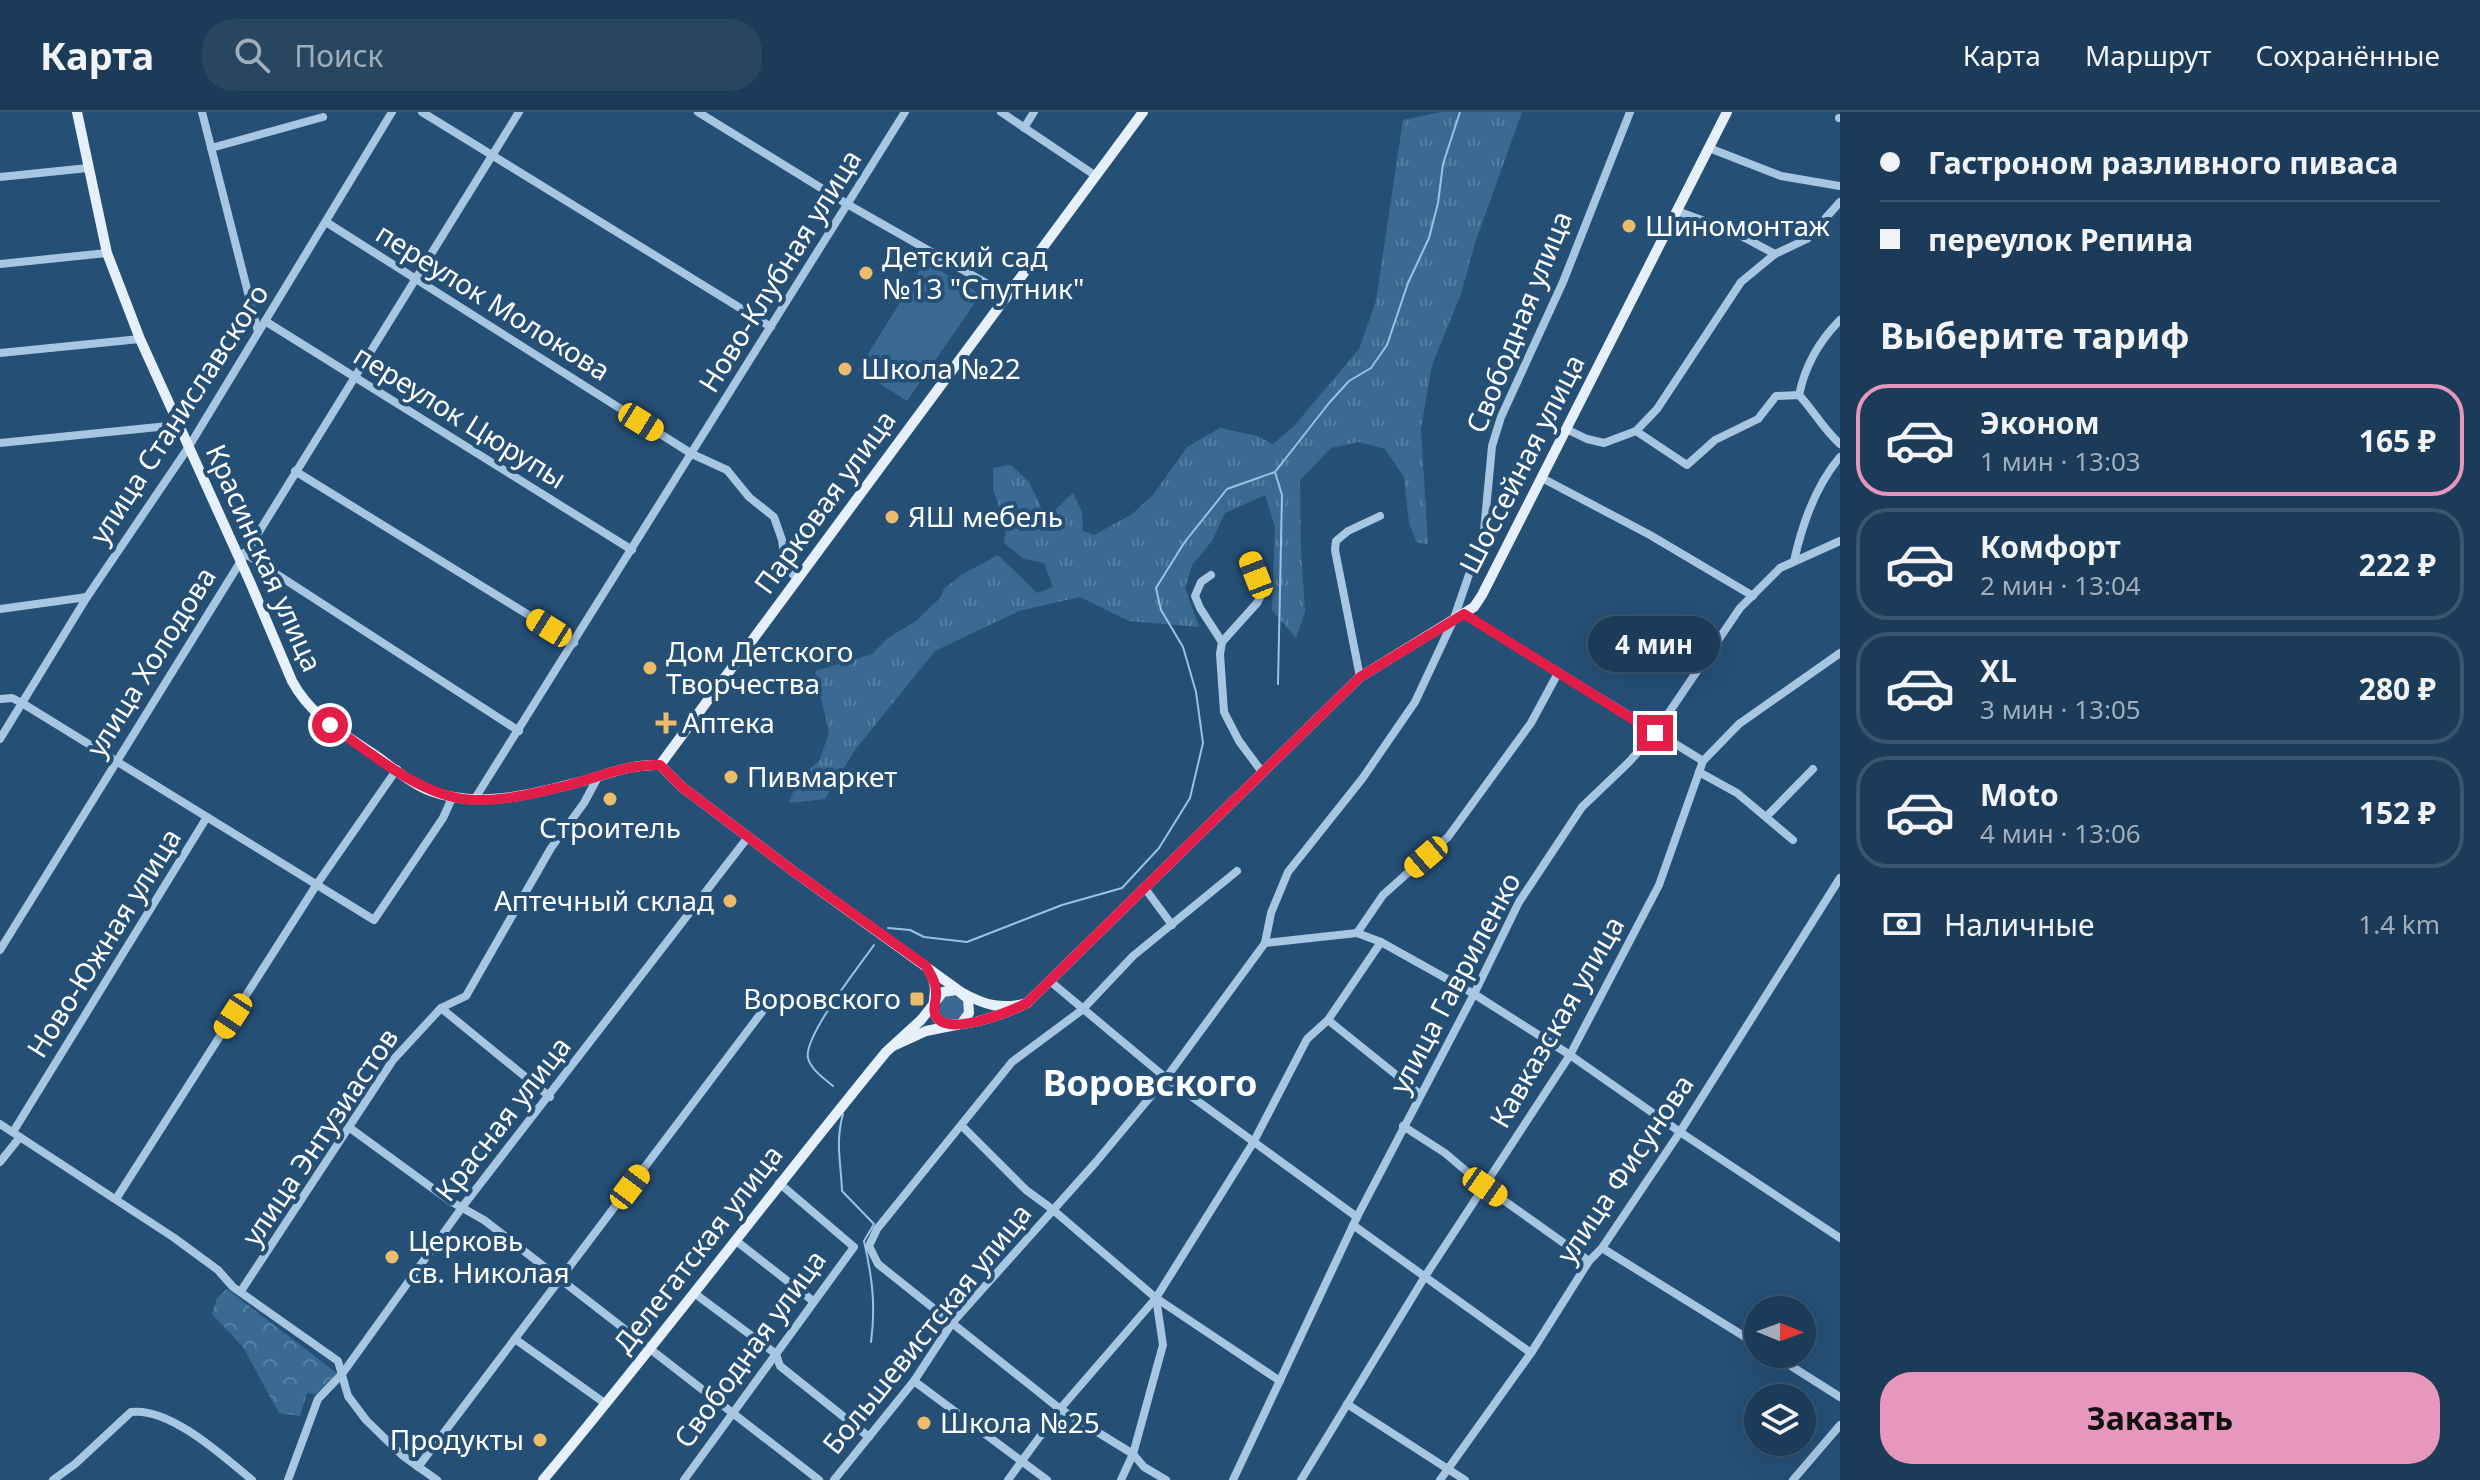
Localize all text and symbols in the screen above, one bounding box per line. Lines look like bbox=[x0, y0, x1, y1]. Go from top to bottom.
search box bbox=[202, 19, 762, 91]
text: Карта bbox=[40, 29, 154, 81]
icon: search bbox=[230, 33, 274, 77]
text: Поиск bbox=[294, 35, 383, 76]
text: Карта bbox=[1963, 36, 2041, 74]
text: Маршрут bbox=[2085, 36, 2211, 74]
text: Сохранённые bbox=[2255, 36, 2440, 74]
street label: Ново-Клубная улица bbox=[689, 142, 869, 399]
text: Гастроном разливного пиваса bbox=[1928, 142, 2398, 183]
street label: Свободная улица bbox=[1456, 205, 1580, 438]
place label: Шиномонтаж bbox=[1645, 206, 1831, 244]
street label: переулок Молокова bbox=[369, 214, 618, 389]
marker: Шиномонтаж bbox=[1620, 217, 1638, 235]
text: переулок Репина bbox=[1928, 219, 2193, 260]
place label: Детский сад №13 "Спутник" bbox=[882, 237, 1084, 307]
marker: Детский сад №13 "Спутник" bbox=[857, 264, 875, 282]
street label: улица Станиславского bbox=[80, 276, 277, 551]
text: Выберите тариф bbox=[1880, 311, 2189, 360]
street label: переулок Цюрупы bbox=[347, 335, 574, 497]
street label: Шоссейная улица bbox=[1449, 348, 1593, 580]
place label: Школа №22 bbox=[861, 349, 1021, 387]
marker: Школа №22 bbox=[836, 360, 854, 378]
car bbox=[614, 399, 668, 445]
street label: Парковая улица bbox=[745, 402, 904, 601]
text: Эконом bbox=[1980, 402, 2100, 443]
icon: car bbox=[1884, 404, 1956, 476]
text: 165 ₽ bbox=[2359, 420, 2436, 461]
street label: Красинская улица bbox=[198, 438, 332, 677]
text: 1 мин · 13:03 bbox=[1980, 443, 2141, 479]
place label: ЯШ мебель bbox=[908, 497, 1063, 535]
marker: ЯШ мебель bbox=[883, 508, 901, 526]
text: Комфорт bbox=[1980, 526, 2121, 567]
icon: car bbox=[1884, 528, 1956, 600]
text: 222 ₽ bbox=[2359, 544, 2436, 585]
car bbox=[1236, 548, 1276, 602]
street label: улица Холодова bbox=[77, 559, 224, 764]
text: 2 мин · 13:04 bbox=[1980, 567, 2141, 603]
car bbox=[522, 605, 576, 651]
callout: 4 мин bbox=[1589, 617, 1721, 673]
text: 4 мин bbox=[1615, 626, 1693, 662]
place label: Дом Детского Творчества bbox=[666, 632, 854, 702]
text: XL bbox=[1980, 650, 2017, 691]
icon: car bbox=[1884, 652, 1956, 724]
marker: Дом Детского Творчества bbox=[641, 659, 659, 677]
text: 280 ₽ bbox=[2359, 668, 2436, 709]
text: 3 мин · 13:05 bbox=[1980, 691, 2141, 727]
place label: Аптека bbox=[682, 703, 775, 741]
route start bbox=[312, 707, 348, 743]
marker: Аптека bbox=[657, 714, 675, 732]
route end bbox=[1637, 715, 1673, 751]
place label: Пивмаркет bbox=[747, 757, 897, 795]
marker: Пивмаркет bbox=[722, 768, 740, 786]
text: Moto bbox=[1980, 774, 2059, 815]
icon: car bbox=[1884, 776, 1956, 848]
marker: Строитель bbox=[601, 790, 619, 808]
text: 152 ₽ bbox=[2359, 792, 2436, 833]
place label: Строитель bbox=[539, 808, 681, 846]
text: 4 мин · 13:06 bbox=[1980, 815, 2141, 851]
street label: Ново-Южная улица bbox=[17, 821, 189, 1064]
car bbox=[1400, 832, 1452, 882]
street label: улица Гавриленко bbox=[1380, 865, 1529, 1100]
place label: Аптечный склад bbox=[494, 881, 714, 919]
marker: Аптечный склад bbox=[721, 892, 739, 910]
icon: cash bbox=[1880, 902, 1924, 946]
text: Наличные bbox=[1944, 904, 2095, 945]
text: 1.4 km bbox=[2358, 906, 2440, 942]
street label: Кавказская улица bbox=[1480, 909, 1632, 1134]
place label: Воровского bbox=[743, 979, 901, 1017]
car bbox=[210, 989, 256, 1043]
marker: Воровского bbox=[908, 990, 926, 1008]
street label: улица Энтузиастов bbox=[232, 1020, 406, 1253]
street label: Красная улица bbox=[426, 1028, 579, 1209]
district label: Воровского bbox=[1043, 1058, 1257, 1107]
street label: улица Фисунова bbox=[1547, 1067, 1701, 1270]
street label: Делегатская улица bbox=[604, 1136, 791, 1360]
car bbox=[606, 1161, 654, 1213]
car bbox=[1458, 1163, 1512, 1211]
street label: Большевистская улица bbox=[813, 1195, 1039, 1462]
place label: Церковь св. Николая bbox=[408, 1221, 570, 1291]
street label: Свободная улица bbox=[664, 1242, 834, 1455]
marker: Церковь св. Николая bbox=[383, 1248, 401, 1266]
north arrow bbox=[1744, 1296, 1816, 1368]
map controls bbox=[1744, 1296, 1816, 1456]
button: Заказать bbox=[1880, 1372, 2440, 1464]
button: layers bbox=[1744, 1384, 1816, 1456]
place label: Школа №25 bbox=[940, 1403, 1100, 1441]
marker: Школа №25 bbox=[915, 1414, 933, 1432]
place label: Продукты bbox=[390, 1420, 524, 1458]
marker: Продукты bbox=[531, 1431, 549, 1449]

